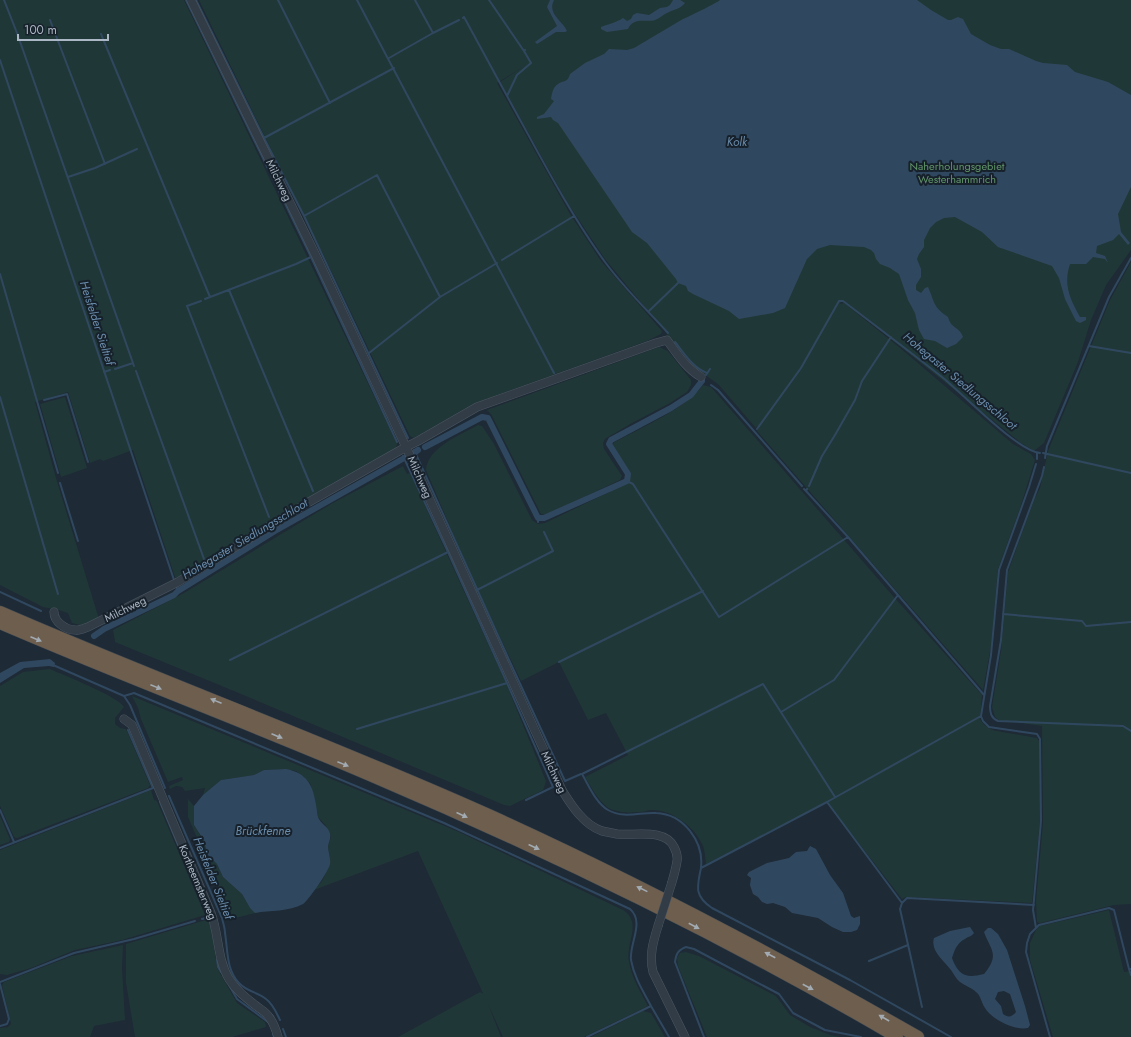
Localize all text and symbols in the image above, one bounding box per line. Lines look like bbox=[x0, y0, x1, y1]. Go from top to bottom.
scale bar bbox=[18, 16, 108, 42]
text: 100 m bbox=[24, 21, 57, 39]
water label: Kolk bbox=[727, 133, 748, 151]
street label: Milchweg bbox=[262, 156, 296, 204]
park label: Naherholungsgebiet Westerhammrich bbox=[910, 158, 1005, 187]
water label: Heisfelder Sieltief bbox=[75, 279, 120, 369]
water label: Hohegaster Siedlungsschloot bbox=[899, 328, 1022, 435]
street label: Milchweg bbox=[404, 453, 436, 501]
water label: Hohegaster Siedlungsschloot bbox=[179, 494, 312, 584]
street label: Milchweg bbox=[101, 592, 149, 626]
one-way arrow bbox=[30, 636, 42, 642]
one-way arrow bbox=[151, 685, 163, 691]
one-way arrow bbox=[210, 698, 221, 704]
one-way arrow bbox=[271, 734, 283, 740]
street label: Milchweg bbox=[537, 748, 571, 796]
one-way arrow bbox=[337, 761, 349, 767]
one-way arrow bbox=[457, 812, 468, 818]
water label: Brückfenne bbox=[236, 822, 290, 840]
water label: Heisfelder Sieltief bbox=[188, 834, 238, 923]
street label: Kortheemsterweg bbox=[175, 842, 221, 922]
one-way arrow bbox=[528, 844, 540, 850]
one-way arrow bbox=[637, 886, 648, 892]
one-way arrow bbox=[688, 923, 699, 929]
one-way arrow bbox=[764, 951, 776, 958]
one-way arrow bbox=[803, 984, 814, 990]
one-way arrow bbox=[878, 1014, 890, 1021]

